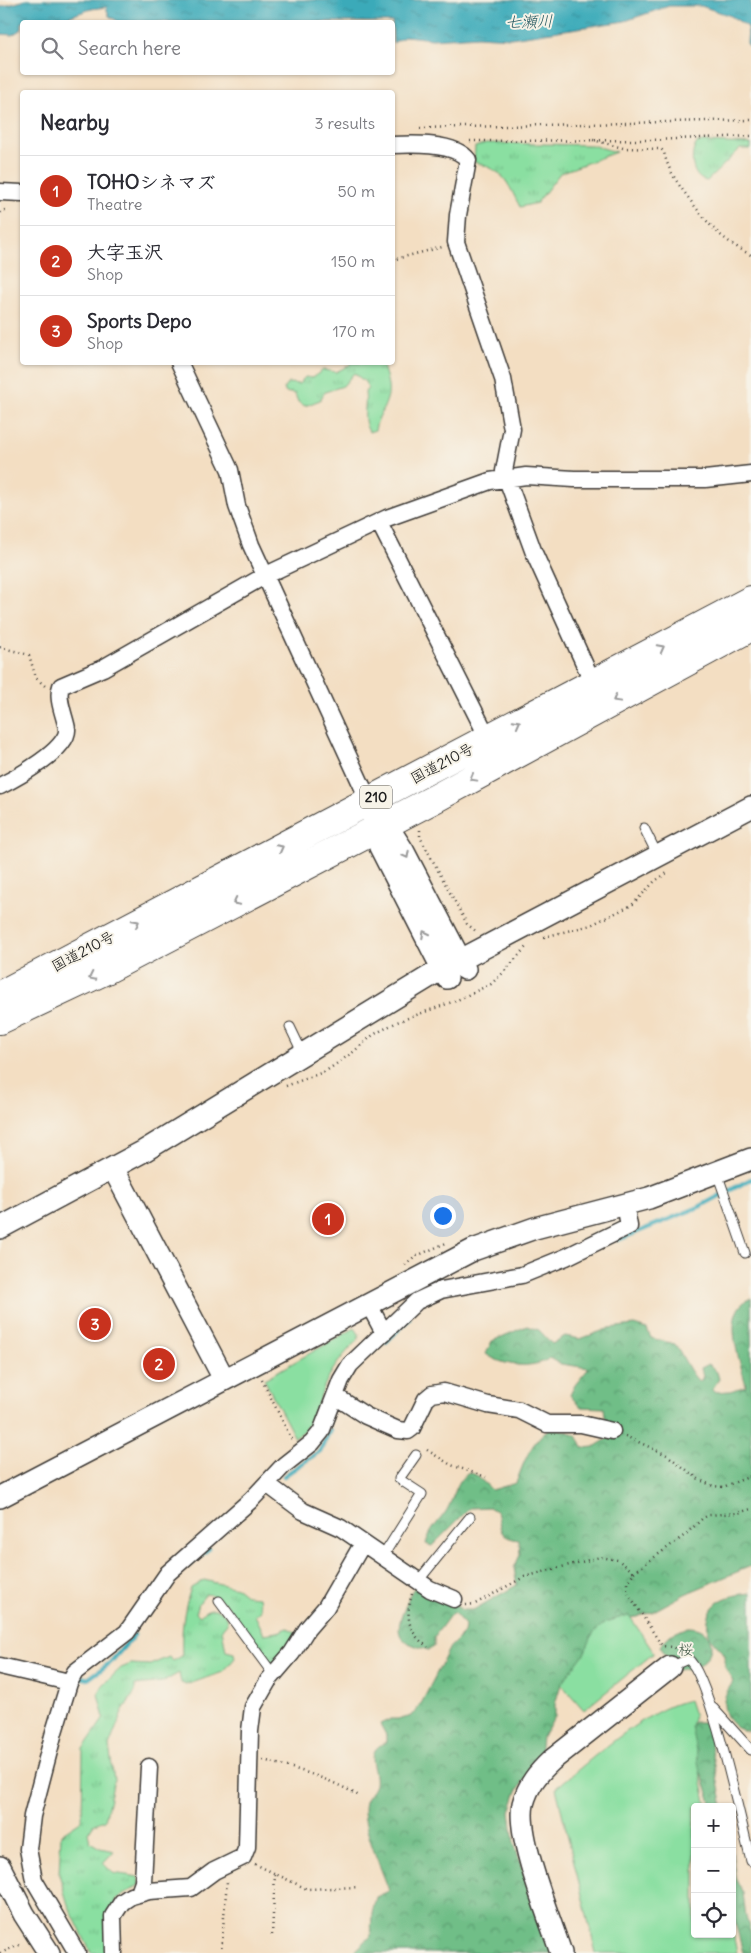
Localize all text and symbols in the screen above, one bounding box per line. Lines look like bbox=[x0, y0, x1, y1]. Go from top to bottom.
water label: 七瀬川 bbox=[505, 11, 553, 31]
search box bbox=[20, 20, 395, 75]
icon: search bbox=[38, 34, 66, 62]
text: Search here bbox=[78, 36, 181, 60]
text: Nearby bbox=[40, 109, 110, 136]
text: 3 results bbox=[315, 113, 375, 133]
text: TOHOシネマズ bbox=[87, 170, 215, 194]
text: 1 bbox=[53, 181, 59, 201]
text: 50 m bbox=[337, 181, 375, 201]
text: Theatre bbox=[87, 194, 142, 214]
text: 大字玉沢 bbox=[87, 240, 163, 264]
text: 2 bbox=[52, 251, 60, 271]
text: 150 m bbox=[331, 251, 375, 271]
text: Shop bbox=[87, 264, 123, 284]
text: Sports Depo bbox=[87, 309, 192, 333]
text: 3 bbox=[51, 321, 61, 341]
text: 170 m bbox=[332, 321, 375, 341]
text: Shop bbox=[87, 333, 123, 353]
one-way arrow bbox=[655, 644, 664, 654]
one-way arrow bbox=[612, 693, 621, 703]
one-way arrow bbox=[512, 719, 521, 729]
street label: 国道210号 bbox=[407, 738, 477, 788]
one-way arrow bbox=[470, 772, 479, 782]
road number: 210 bbox=[360, 786, 392, 809]
one-way arrow bbox=[275, 844, 284, 854]
one-way arrow bbox=[400, 850, 410, 859]
one-way arrow bbox=[232, 896, 241, 906]
one-way arrow bbox=[131, 919, 140, 929]
street label: 国道210号 bbox=[48, 926, 118, 976]
one-way arrow bbox=[421, 930, 431, 939]
one-way arrow bbox=[88, 971, 97, 981]
pin: 1 bbox=[312, 1200, 344, 1238]
your location bbox=[430, 1203, 456, 1229]
pin: 3 bbox=[79, 1305, 111, 1343]
pin: 2 bbox=[143, 1345, 175, 1383]
park label: 桜 bbox=[678, 1640, 694, 1659]
map controls bbox=[691, 1803, 736, 1938]
button: + bbox=[691, 1803, 736, 1848]
button: − bbox=[691, 1848, 736, 1893]
button: locate bbox=[691, 1893, 736, 1938]

